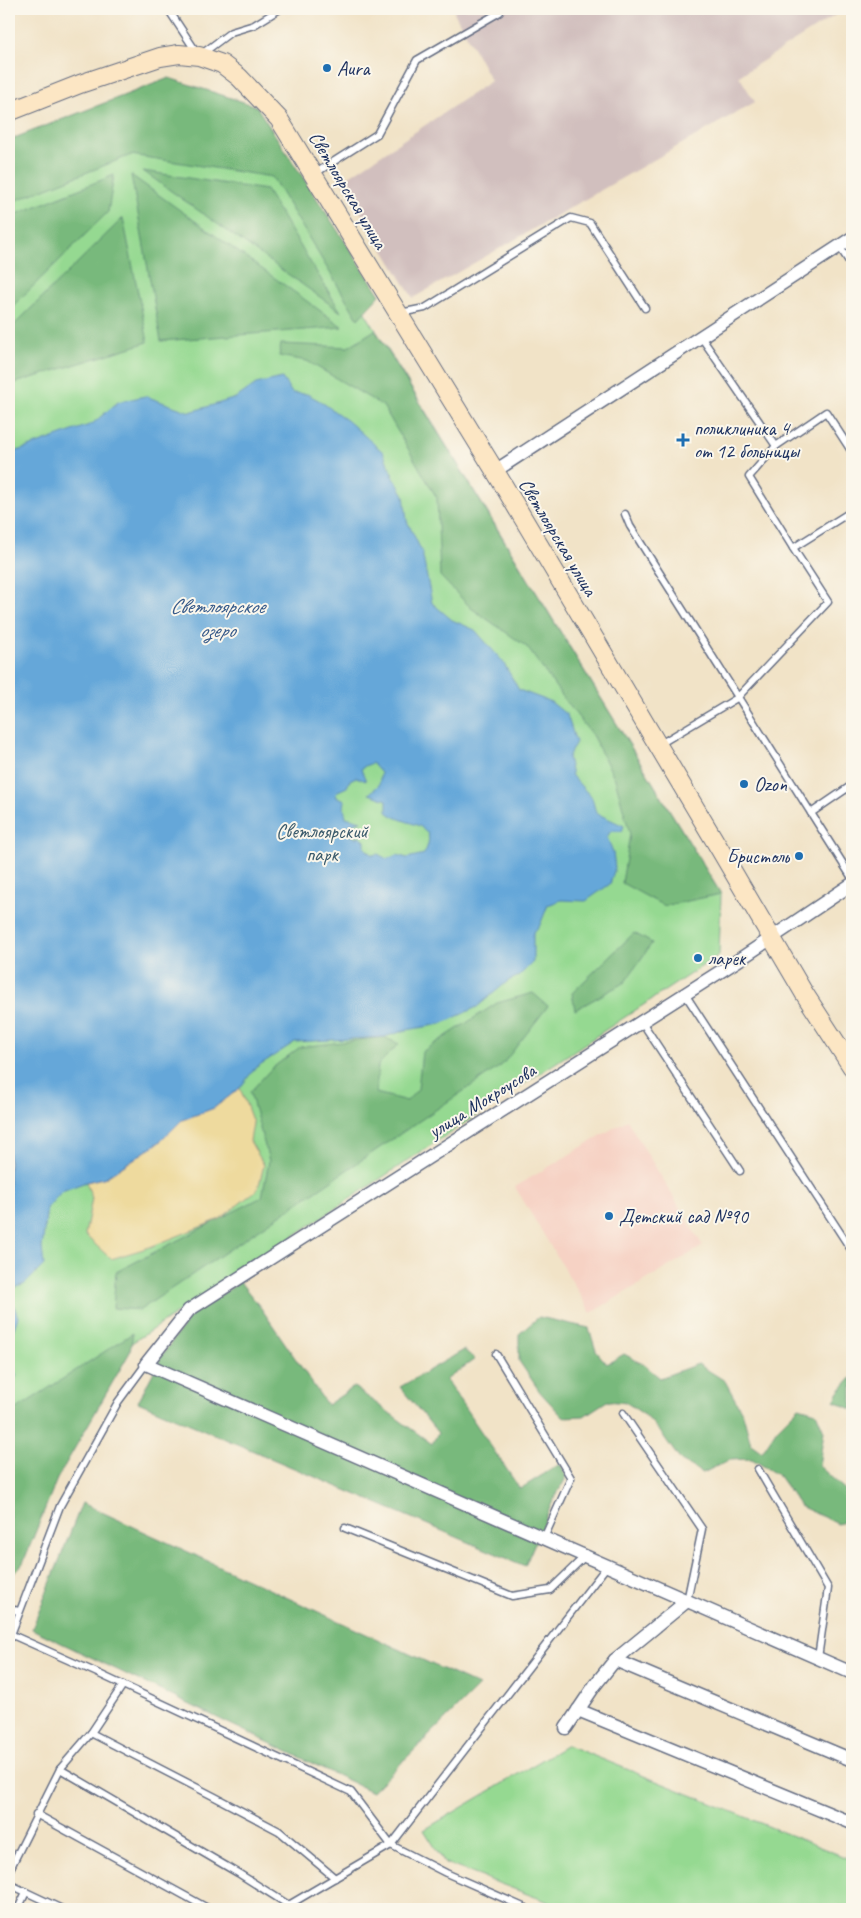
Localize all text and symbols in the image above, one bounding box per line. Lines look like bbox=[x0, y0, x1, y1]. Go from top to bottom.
place label: Aura bbox=[337, 56, 371, 81]
marker: Aura bbox=[321, 62, 333, 74]
street label: Светлоярская улица bbox=[303, 127, 394, 255]
place label: поликлиника 4 от 12 больницы bbox=[694, 416, 801, 464]
marker: поликлиника 4 от 12 больницы bbox=[676, 433, 690, 447]
street label: Светлоярская улица bbox=[513, 474, 604, 602]
water label: Светлоярское озеро bbox=[170, 593, 267, 644]
place label: Ozon bbox=[754, 772, 788, 797]
marker: Ozon bbox=[738, 778, 750, 790]
park label: Светлоярский парк bbox=[276, 819, 370, 867]
place label: Бристоль bbox=[727, 844, 791, 869]
marker: Бристоль bbox=[793, 850, 805, 862]
place label: ларек bbox=[708, 946, 747, 971]
marker: ларек bbox=[692, 952, 704, 964]
street label: улица Мокроусова bbox=[423, 1057, 542, 1144]
place label: Детский сад №90 bbox=[619, 1204, 750, 1229]
marker: Детский сад №90 bbox=[603, 1210, 615, 1222]

